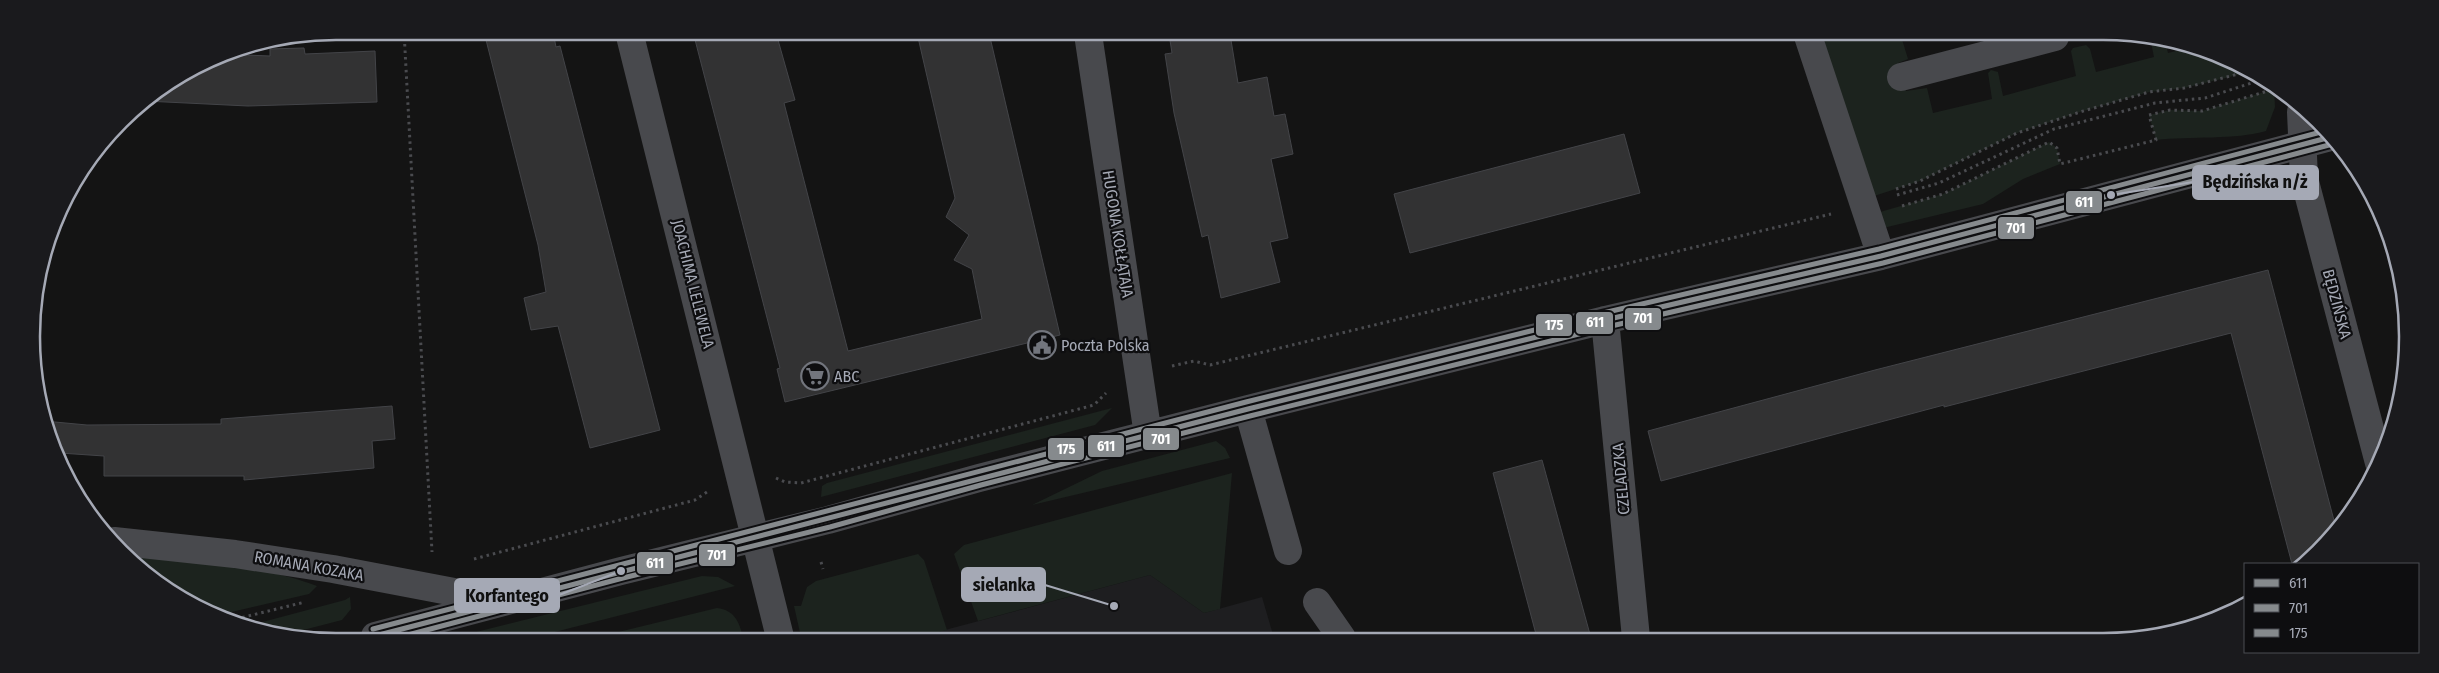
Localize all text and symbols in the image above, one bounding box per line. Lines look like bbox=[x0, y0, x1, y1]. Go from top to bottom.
callout: Będzińska n/ż bbox=[2193, 166, 2318, 199]
street label: HUGONA KOŁŁĄTAJA bbox=[1099, 169, 1138, 300]
text: Będzińska n/ż bbox=[2203, 171, 2308, 193]
line badge: 611 bbox=[2065, 190, 2103, 214]
text: 611 bbox=[2075, 194, 2093, 211]
line badge: 701 bbox=[1997, 216, 2035, 240]
street label: JOACHIMA LELEWELA bbox=[668, 218, 718, 351]
text: 701 bbox=[2006, 220, 2026, 237]
street label: BĘDZIŃSKA bbox=[2319, 267, 2356, 342]
line badge: 701 bbox=[1624, 307, 1662, 331]
text: 701 bbox=[1633, 310, 1653, 327]
line badge: 611 bbox=[1575, 311, 1614, 335]
line badge: 175 bbox=[1535, 313, 1573, 337]
text: 611 bbox=[1586, 314, 1604, 331]
text: 175 bbox=[1545, 317, 1563, 334]
public building icon: Poczta Polska bbox=[1027, 330, 1057, 360]
place label: Poczta Polska bbox=[1061, 336, 1150, 355]
supermarket icon: ABC bbox=[800, 361, 830, 391]
place label: ABC bbox=[834, 367, 859, 386]
line badge: 701 bbox=[1142, 427, 1180, 451]
text: 701 bbox=[1151, 431, 1171, 448]
line badge: 611 bbox=[1087, 434, 1125, 458]
line badge: 175 bbox=[1047, 437, 1085, 461]
text: 611 bbox=[1097, 438, 1115, 455]
text: 175 bbox=[1057, 441, 1075, 458]
street label: CZELADZKA bbox=[1608, 442, 1634, 516]
line badge: 701 bbox=[698, 543, 736, 567]
street label: ROMANA KOZAKA bbox=[253, 547, 366, 585]
text: 701 bbox=[707, 547, 727, 564]
line badge: 611 bbox=[636, 551, 674, 575]
text: 611 bbox=[646, 555, 664, 572]
legend bbox=[2244, 563, 2419, 653]
callout: sielanka bbox=[962, 568, 1045, 601]
text: sielanka bbox=[973, 574, 1035, 596]
text: 611 bbox=[2289, 574, 2307, 592]
callout: Korfantego bbox=[455, 579, 559, 612]
text: Korfantego bbox=[465, 585, 549, 607]
text: 701 bbox=[2289, 599, 2308, 617]
text: 175 bbox=[2289, 624, 2308, 642]

